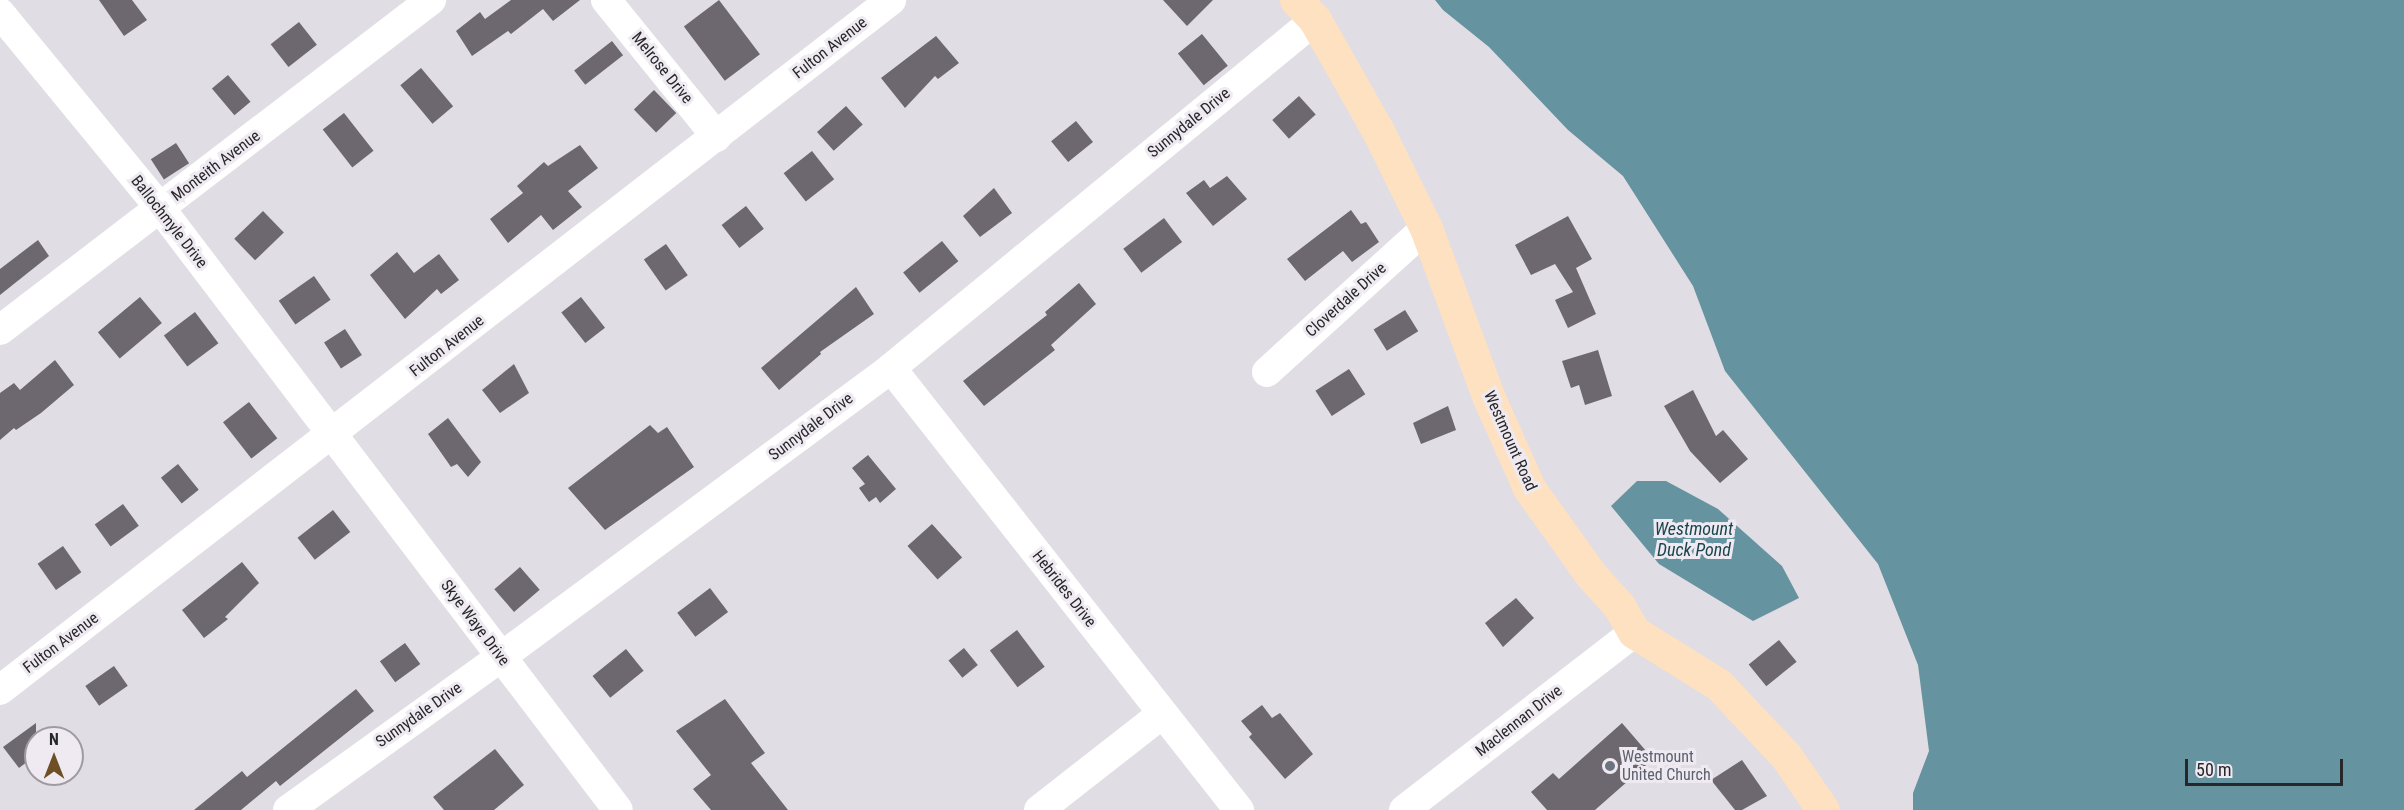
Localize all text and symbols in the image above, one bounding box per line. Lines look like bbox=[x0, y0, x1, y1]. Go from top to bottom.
street label: Fulton Avenue bbox=[789, 13, 871, 83]
street label: Melrose Drive bbox=[627, 28, 697, 108]
street label: Sunnydale Drive bbox=[1144, 84, 1234, 162]
street label: Monteith Avenue bbox=[168, 126, 264, 206]
street label: Ballochmyle Drive bbox=[127, 172, 211, 272]
street label: Cloverdale Drive bbox=[1302, 259, 1390, 341]
street label: Fulton Avenue bbox=[406, 311, 488, 381]
street label: Westmount Road bbox=[1479, 388, 1541, 494]
street label: Sunnydale Drive bbox=[765, 389, 857, 465]
water label: Westmount Duck Pond bbox=[1655, 519, 1733, 562]
street label: Hebrides Drive bbox=[1028, 547, 1100, 631]
street label: Skye Waye Drive bbox=[437, 576, 513, 670]
street label: Fulton Avenue bbox=[20, 609, 102, 677]
street label: Sunnydale Drive bbox=[372, 678, 466, 752]
street label: Maclennan Drive bbox=[1472, 681, 1566, 761]
north arrow bbox=[24, 726, 84, 786]
text: N bbox=[49, 730, 59, 749]
place label: Westmount United Church bbox=[1622, 747, 1711, 785]
scale bar bbox=[2188, 747, 2346, 785]
marker: Westmount United Church bbox=[1603, 759, 1617, 773]
text: 50 m bbox=[2196, 759, 2231, 780]

